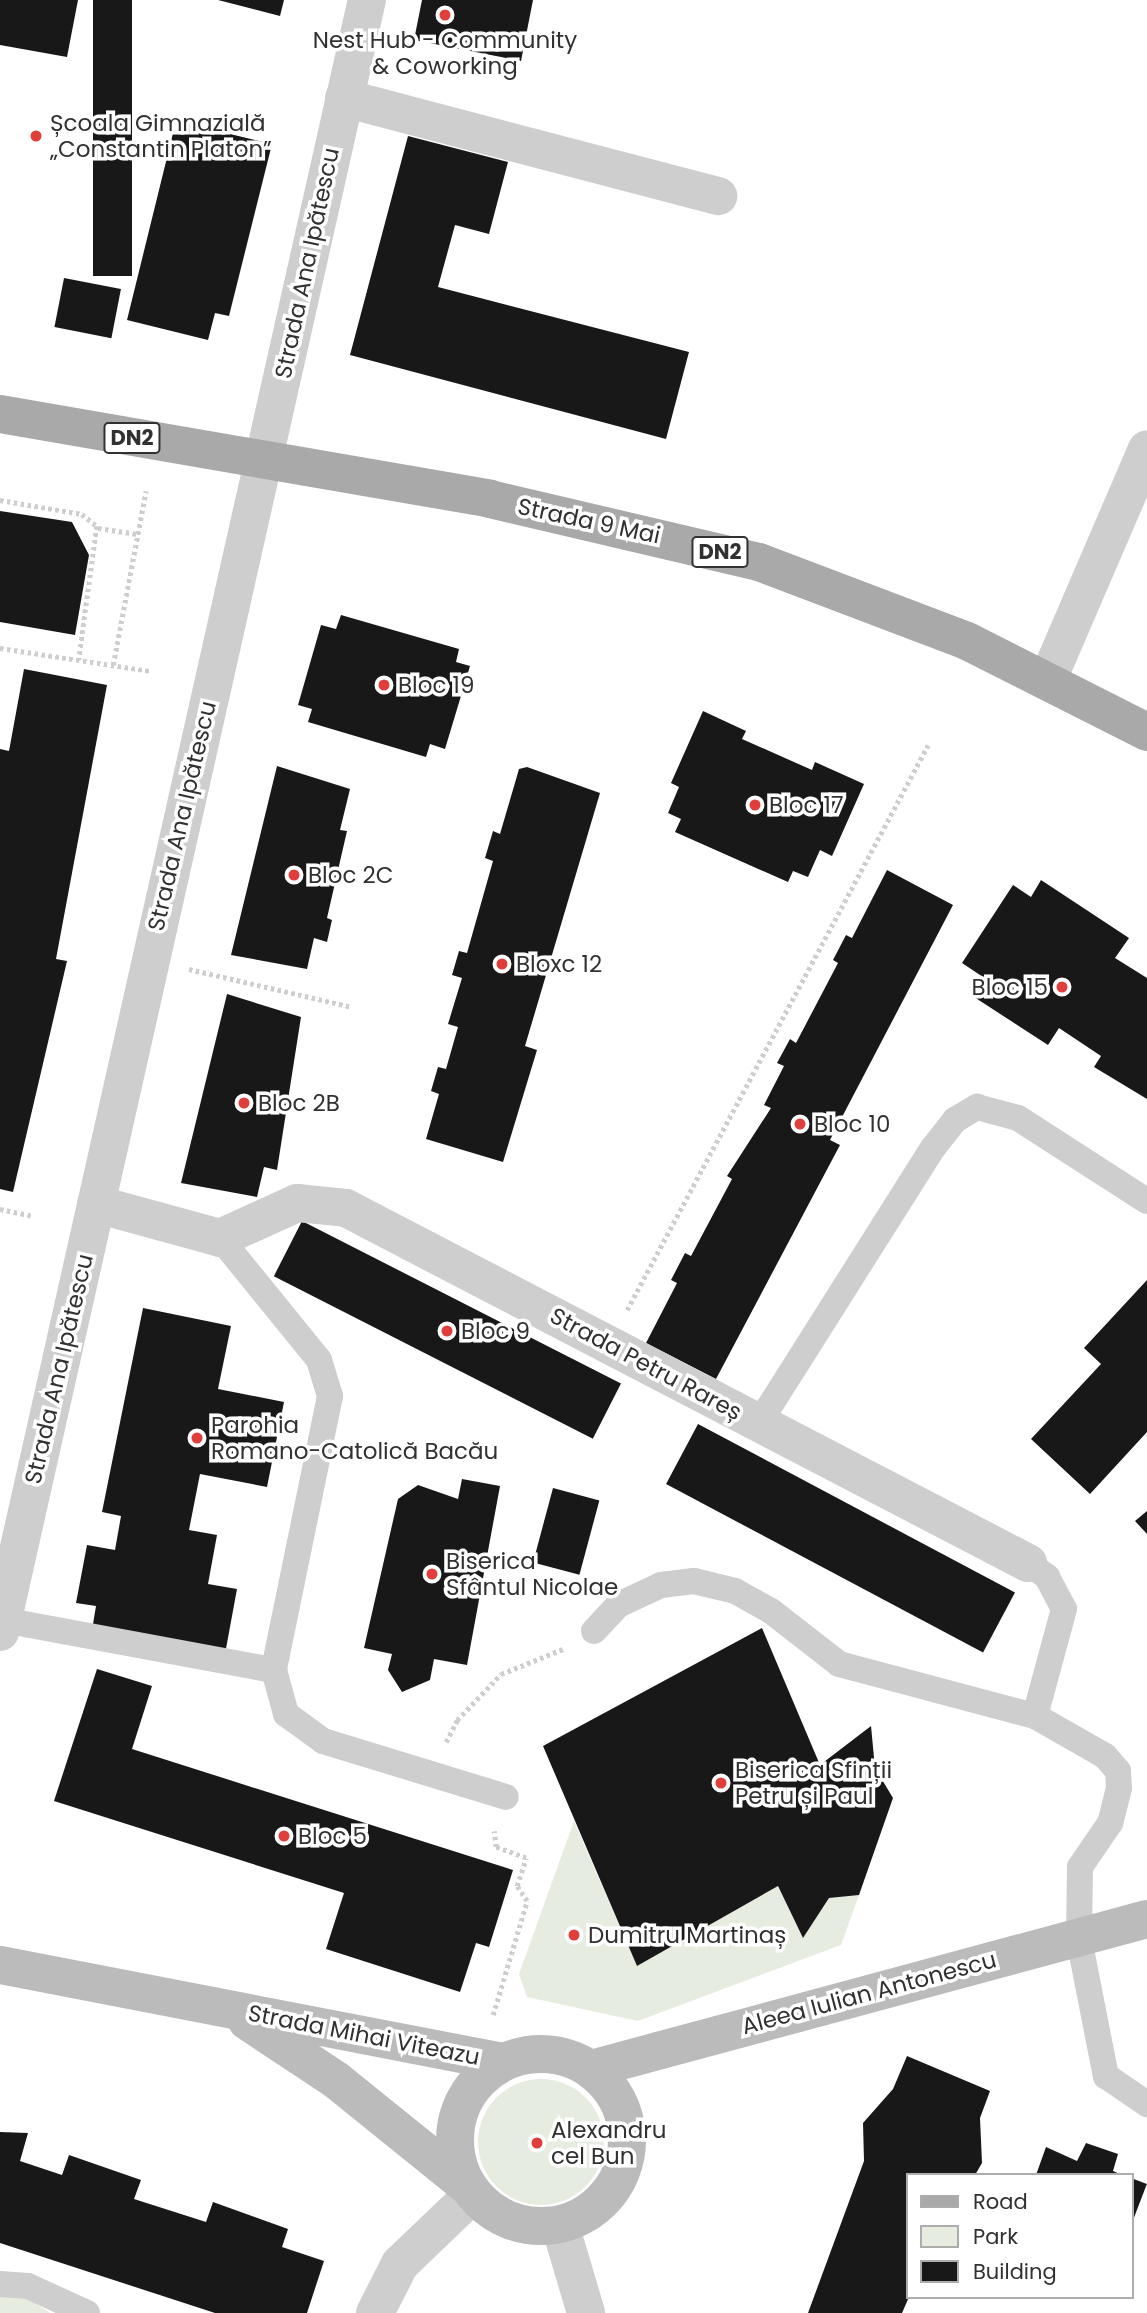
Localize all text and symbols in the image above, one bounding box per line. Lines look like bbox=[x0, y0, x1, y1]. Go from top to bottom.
marker: Nest Hub - Community & Coworking bbox=[437, 7, 453, 23]
place label: Nest Hub - Community & Coworking bbox=[313, 26, 577, 80]
place label: Școala Gimnazială „Constantin Platon” bbox=[50, 109, 272, 163]
marker: Școala Gimnazială „Constantin Platon” bbox=[28, 128, 44, 144]
street label: Strada Ana Ipătescu bbox=[269, 145, 345, 381]
road number: DN2 bbox=[102, 420, 162, 456]
street label: Strada 9 Mai bbox=[515, 492, 663, 550]
road number: DN2 bbox=[690, 534, 750, 570]
place label: Bloc 19 bbox=[398, 671, 474, 699]
marker: Bloc 19 bbox=[376, 677, 392, 693]
street label: Strada Ana Ipătescu bbox=[142, 698, 222, 934]
place label: Bloc 17 bbox=[769, 791, 843, 819]
marker: Bloc 17 bbox=[747, 797, 763, 813]
place label: Bloc 2C bbox=[308, 861, 394, 889]
marker: Bloc 2C bbox=[286, 867, 302, 883]
place label: Bloxc 12 bbox=[516, 950, 602, 978]
marker: Bloxc 12 bbox=[494, 956, 510, 972]
place label: Bloc 15 bbox=[972, 973, 1048, 1001]
marker: Bloc 15 bbox=[1054, 979, 1070, 995]
place label: Bloc 2B bbox=[258, 1089, 340, 1117]
marker: Bloc 2B bbox=[236, 1095, 252, 1111]
place label: Bloc 10 bbox=[814, 1110, 890, 1138]
marker: Bloc 10 bbox=[792, 1116, 808, 1132]
street label: Strada Ana Ipătescu bbox=[19, 1251, 99, 1487]
street label: Strada Petru Rareș bbox=[545, 1302, 747, 1426]
place label: Bloc 9 bbox=[461, 1317, 530, 1345]
marker: Bloc 9 bbox=[439, 1323, 455, 1339]
place label: Parohia Romano-Catolică Bacău bbox=[211, 1411, 498, 1465]
marker: Parohia Romano-Catolică Bacău bbox=[189, 1430, 205, 1446]
place label: Biserica Sfântul Nicolae bbox=[446, 1547, 618, 1601]
marker: Biserica Sfântul Nicolae bbox=[424, 1566, 440, 1582]
place label: Biserica Sfinții Petru și Paul bbox=[735, 1756, 892, 1810]
marker: Biserica Sfinții Petru și Paul bbox=[713, 1775, 729, 1791]
place label: Bloc 5 bbox=[298, 1822, 367, 1850]
marker: Bloc 5 bbox=[276, 1828, 292, 1844]
place label: Dumitru Martinaș bbox=[588, 1921, 786, 1949]
marker: Dumitru Martinaș bbox=[566, 1927, 582, 1943]
street label: Aleea Iulian Antonescu bbox=[739, 1946, 999, 2040]
street label: Strada Mihai Viteazu bbox=[246, 1999, 482, 2071]
place label: Alexandru cel Bun bbox=[551, 2116, 667, 2170]
marker: Alexandru cel Bun bbox=[529, 2135, 545, 2151]
legend bbox=[906, 2173, 1133, 2299]
text: Road bbox=[973, 2187, 1028, 2216]
text: Park bbox=[973, 2222, 1018, 2251]
text: Building bbox=[973, 2257, 1057, 2286]

